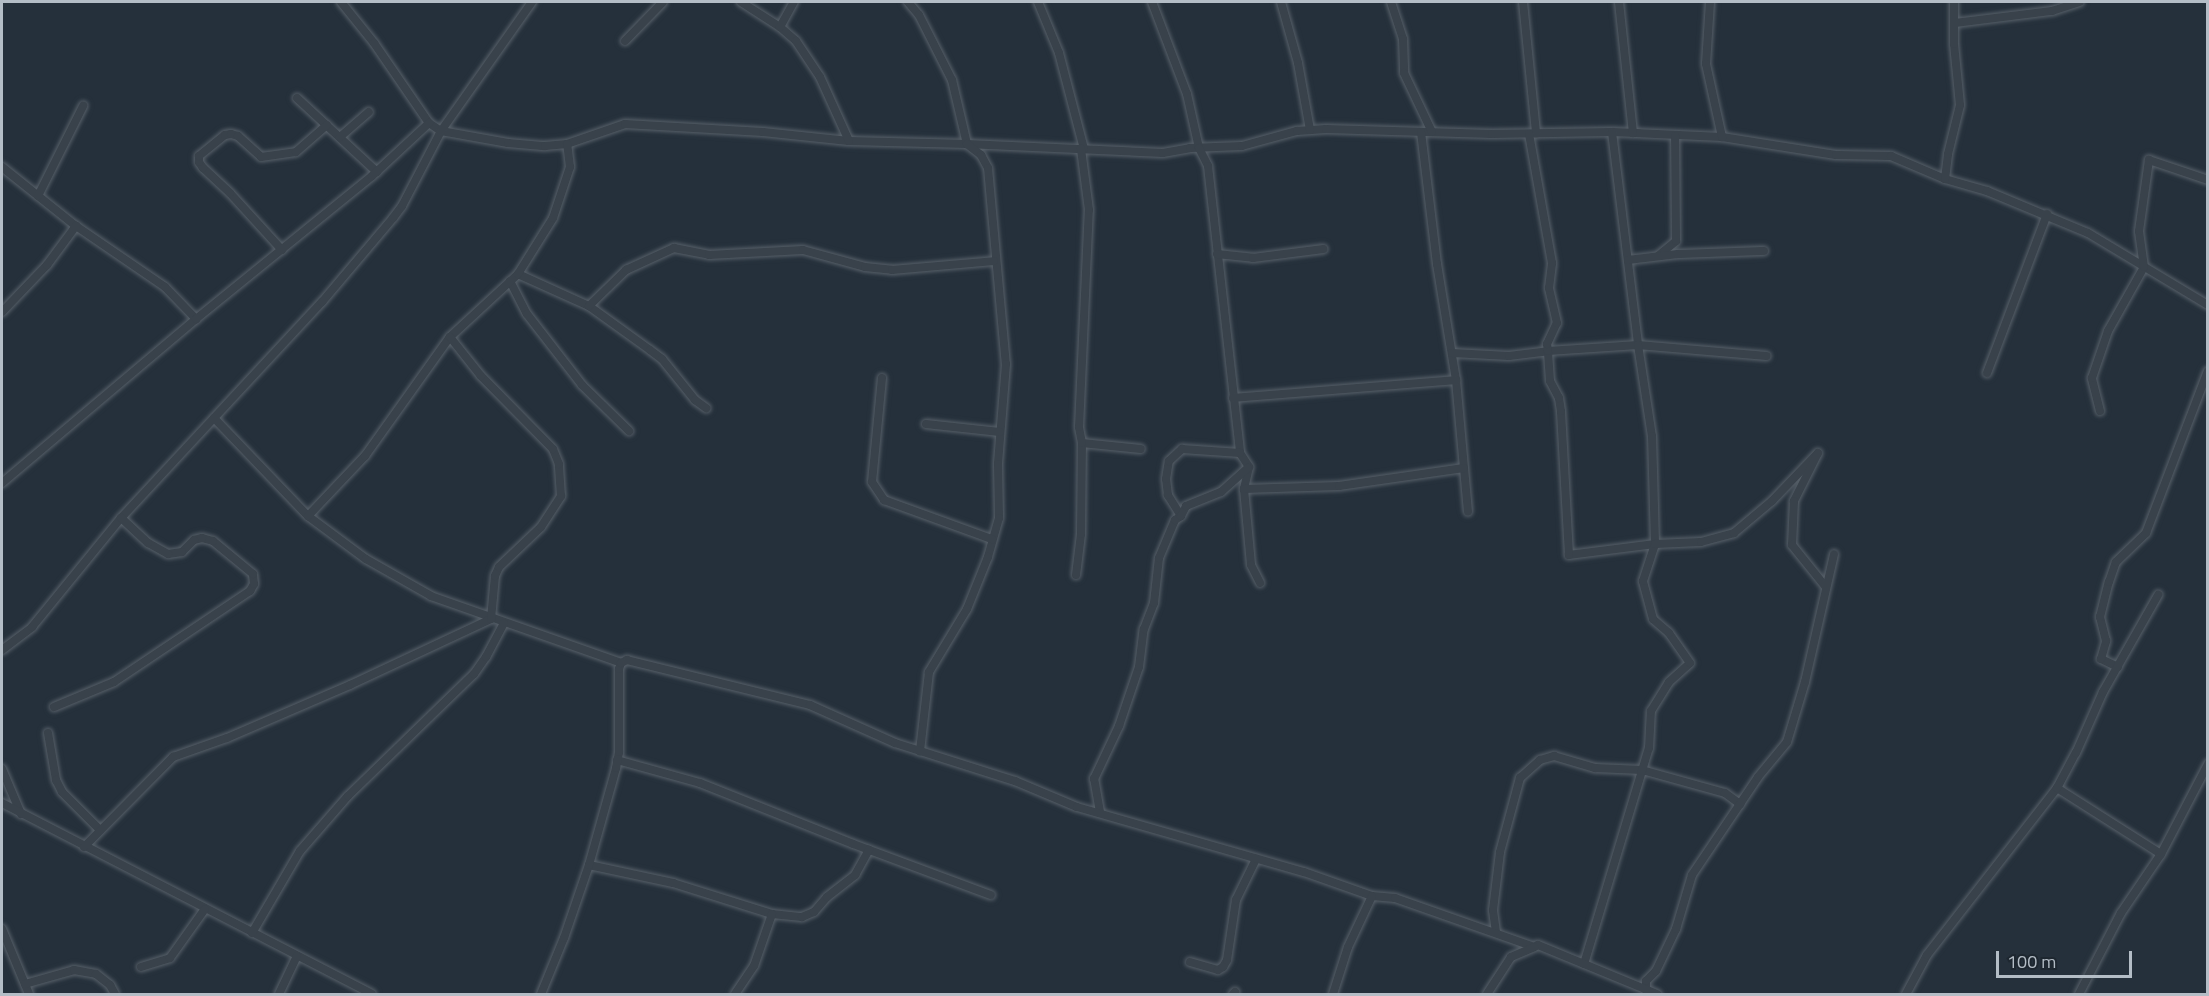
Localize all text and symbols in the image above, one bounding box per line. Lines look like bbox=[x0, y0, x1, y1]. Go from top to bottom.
scale bar bbox=[1999, 939, 2136, 977]
text: 100 m bbox=[2007, 948, 2056, 975]

